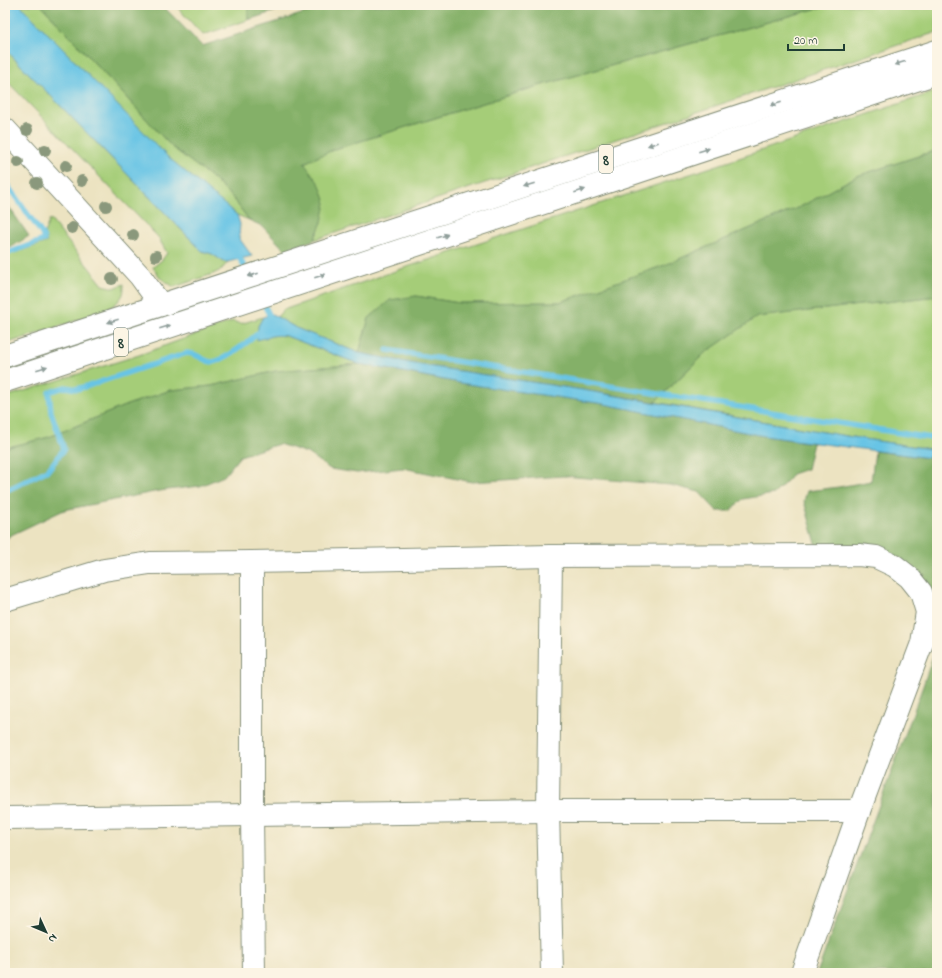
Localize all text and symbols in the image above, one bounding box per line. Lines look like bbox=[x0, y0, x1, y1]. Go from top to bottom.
scale bar bbox=[788, 26, 844, 52]
text: 20 m bbox=[794, 32, 817, 50]
one-way arrow bbox=[894, 60, 906, 66]
one-way arrow bbox=[770, 101, 782, 107]
one-way arrow bbox=[647, 141, 659, 147]
road number: 8 bbox=[599, 145, 613, 173]
one-way arrow bbox=[698, 147, 710, 153]
one-way arrow bbox=[523, 182, 535, 188]
one-way arrow bbox=[575, 188, 587, 194]
one-way arrow bbox=[438, 233, 450, 239]
one-way arrow bbox=[246, 273, 258, 279]
one-way arrow bbox=[314, 273, 326, 279]
one-way arrow bbox=[106, 318, 118, 324]
one-way arrow bbox=[160, 324, 172, 330]
road number: 8 bbox=[114, 328, 128, 356]
one-way arrow bbox=[36, 365, 48, 371]
north arrow bbox=[26, 912, 66, 952]
text: N bbox=[44, 930, 61, 946]

